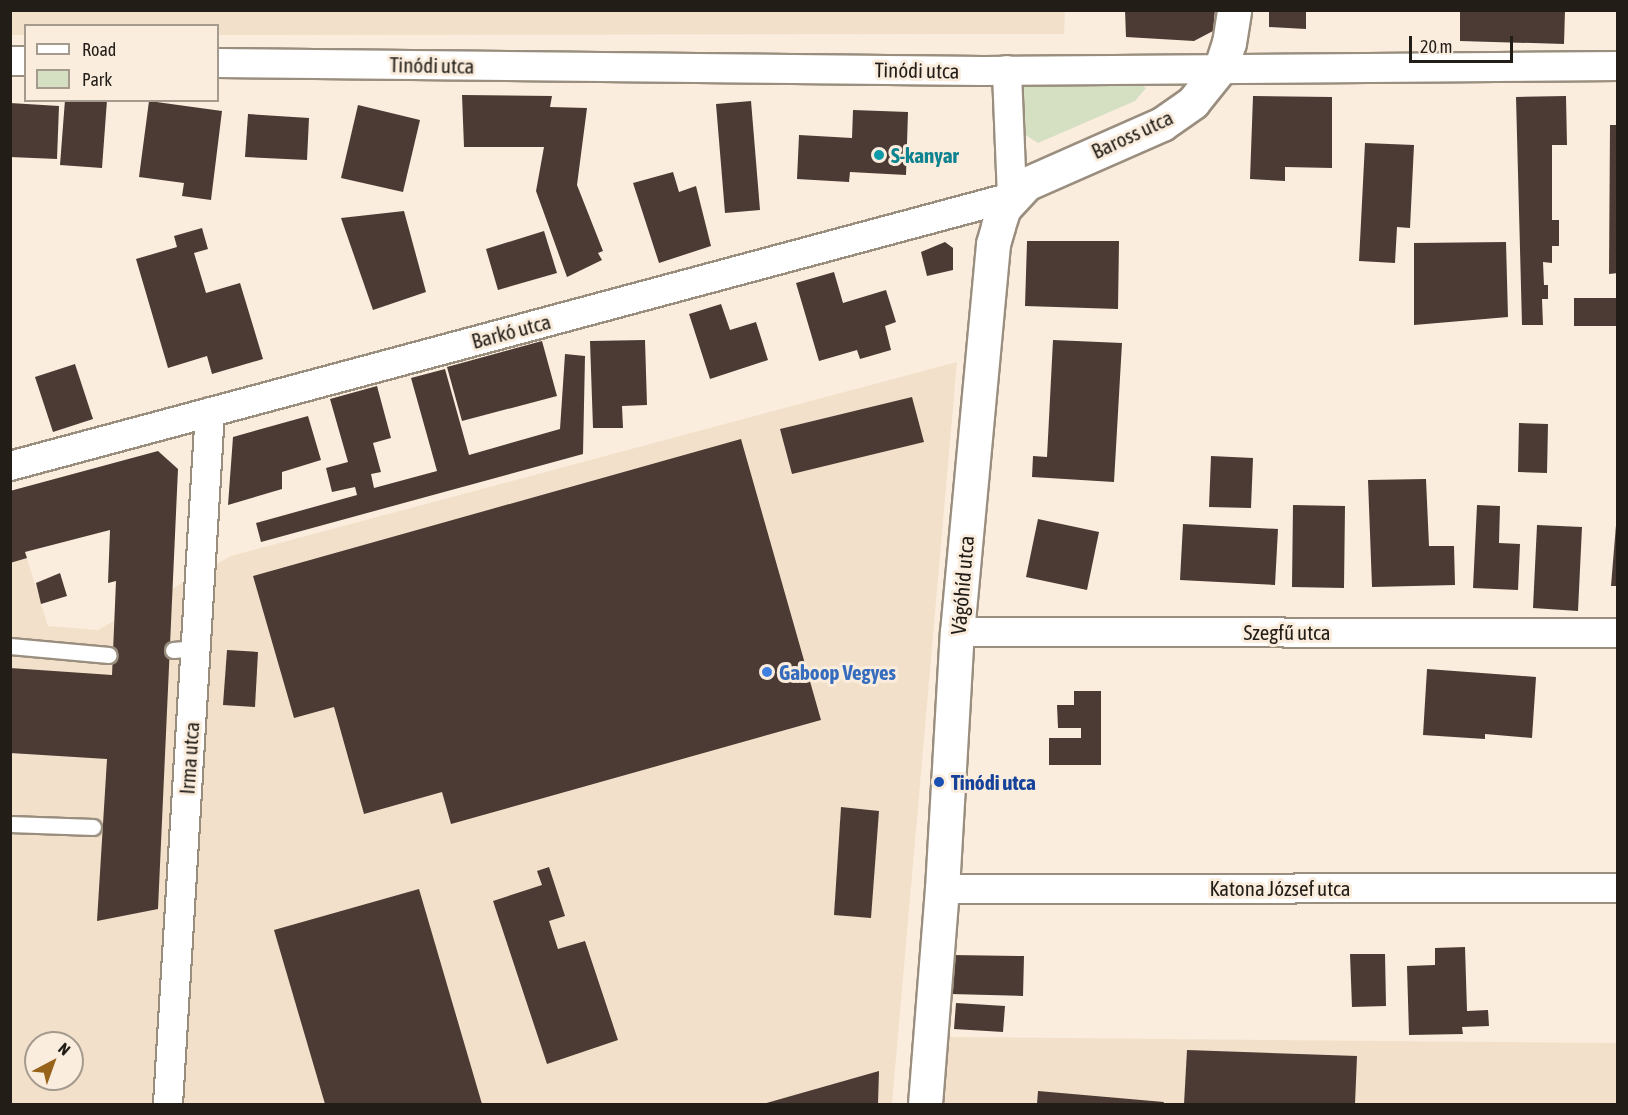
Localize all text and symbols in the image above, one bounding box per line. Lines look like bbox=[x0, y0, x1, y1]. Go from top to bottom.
legend bbox=[24, 24, 219, 102]
scale bar bbox=[1412, 24, 1516, 62]
text: 20 m bbox=[1420, 36, 1452, 57]
text: Road bbox=[82, 39, 116, 60]
street label: Tinódi utca bbox=[389, 52, 475, 78]
street label: Tinódi utca bbox=[874, 57, 960, 83]
text: Park bbox=[82, 69, 112, 90]
street label: Baross utca bbox=[1087, 104, 1177, 164]
place label: S-kanyar bbox=[891, 142, 959, 168]
marker: S-kanyar bbox=[872, 148, 886, 162]
street label: Barkó utca bbox=[469, 308, 553, 354]
street label: Vágóhíd utca bbox=[945, 534, 979, 636]
street label: Szegfű utca bbox=[1243, 619, 1331, 645]
place label: Gaboop Vegyes bbox=[779, 659, 896, 685]
marker: Gaboop Vegyes bbox=[760, 665, 774, 679]
street label: Irma utca bbox=[174, 721, 204, 795]
place label: Tinódi utca bbox=[951, 769, 1036, 795]
marker: Tinódi utca bbox=[932, 775, 946, 789]
street label: Katona József utca bbox=[1209, 875, 1351, 901]
north arrow bbox=[24, 1031, 84, 1091]
text: N bbox=[55, 1039, 74, 1059]

